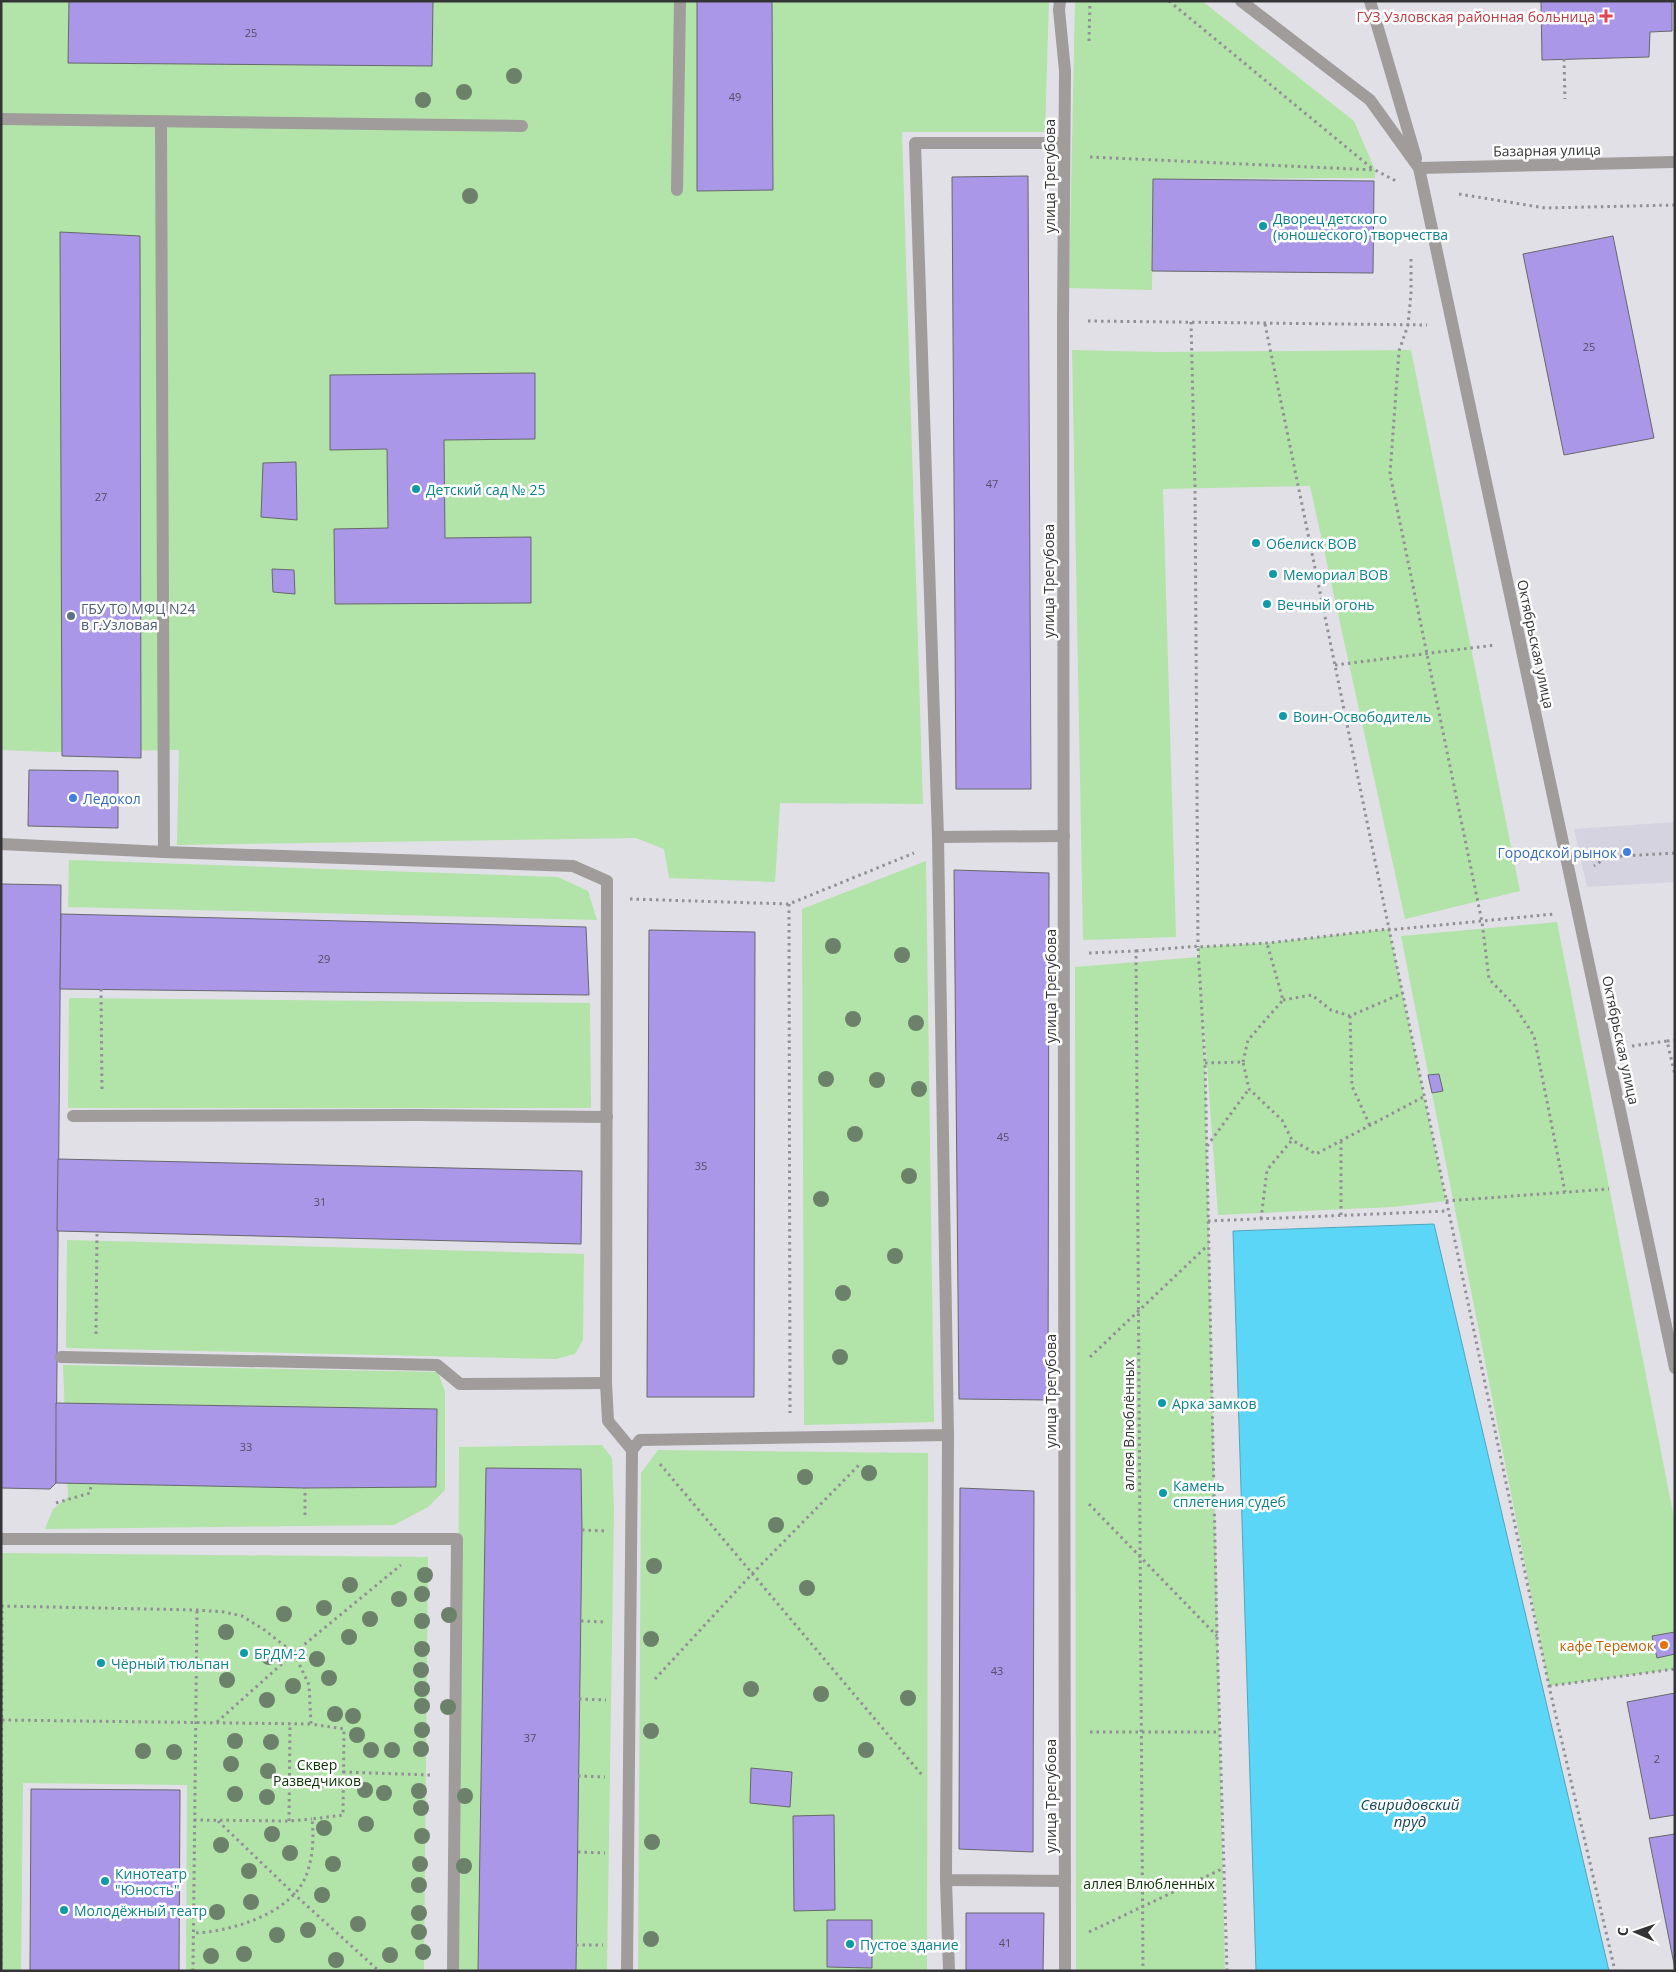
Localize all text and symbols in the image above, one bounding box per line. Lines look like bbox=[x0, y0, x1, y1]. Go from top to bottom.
place label: ГУЗ Узловская районная больница bbox=[1356, 7, 1595, 26]
marker: ГУЗ Узловская районная больница bbox=[1599, 9, 1613, 23]
house number: 25 bbox=[245, 25, 257, 40]
house number: 49 bbox=[729, 89, 741, 104]
street label: улица Трегубова bbox=[1040, 119, 1059, 233]
street label: Базарная улица bbox=[1493, 140, 1601, 160]
place label: Дворец детского (юношеского) творчества bbox=[1273, 209, 1448, 244]
marker: Дворец детского (юношеского) творчества bbox=[1257, 220, 1269, 232]
house number: 25 bbox=[1583, 339, 1595, 354]
house number: 47 bbox=[986, 476, 998, 491]
place label: Детский сад № 25 bbox=[426, 480, 545, 499]
marker: Детский сад № 25 bbox=[410, 483, 422, 495]
house number: 27 bbox=[95, 489, 107, 504]
street label: улица Трегубова bbox=[1039, 524, 1058, 638]
place label: Обелиск ВОВ bbox=[1266, 534, 1357, 553]
marker: Обелиск ВОВ bbox=[1250, 537, 1262, 549]
place label: Мемориал ВОВ bbox=[1283, 565, 1388, 584]
marker: Мемориал ВОВ bbox=[1267, 568, 1279, 580]
street label: Октябрьская улица bbox=[1513, 578, 1559, 710]
place label: Вечный огонь bbox=[1277, 595, 1375, 614]
marker: Вечный огонь bbox=[1261, 598, 1273, 610]
place label: ГБУ ТО МФЦ N24 в г.Узловая bbox=[81, 599, 196, 634]
marker: ГБУ ТО МФЦ N24 в г.Узловая bbox=[65, 610, 77, 622]
place label: Воин-Освободитель bbox=[1293, 707, 1431, 726]
marker: Воин-Освободитель bbox=[1277, 710, 1289, 722]
place label: Ледокол bbox=[83, 789, 141, 808]
marker: Ледокол bbox=[67, 792, 79, 804]
place label: Городской рынок bbox=[1498, 843, 1618, 862]
marker: Городской рынок bbox=[1621, 846, 1633, 858]
street label: улица Трегубова bbox=[1041, 929, 1060, 1043]
house number: 29 bbox=[318, 951, 330, 966]
street label: Октябрьская улица bbox=[1598, 974, 1644, 1106]
house number: 45 bbox=[997, 1129, 1009, 1144]
house number: 35 bbox=[695, 1158, 707, 1173]
house number: 31 bbox=[314, 1194, 326, 1209]
street label: улица Трегубова bbox=[1041, 1334, 1060, 1448]
street label: аллея Влюблённых bbox=[1119, 1358, 1138, 1491]
place label: Арка замков bbox=[1172, 1394, 1257, 1413]
marker: Арка замков bbox=[1156, 1397, 1168, 1409]
house number: 33 bbox=[240, 1439, 252, 1454]
place label: Камень сплетения судеб bbox=[1173, 1476, 1286, 1511]
marker: Камень сплетения судеб bbox=[1157, 1487, 1169, 1499]
place label: кафе Теремок bbox=[1560, 1636, 1655, 1655]
marker: кафе Теремок bbox=[1658, 1639, 1670, 1651]
place label: БРДМ-2 bbox=[254, 1644, 306, 1663]
marker: БРДМ-2 bbox=[238, 1647, 250, 1659]
place label: Чёрный тюльпан bbox=[111, 1654, 229, 1673]
marker: Чёрный тюльпан bbox=[95, 1657, 107, 1669]
house number: 43 bbox=[991, 1663, 1003, 1678]
house number: 37 bbox=[524, 1730, 536, 1745]
street label: улица Трегубова bbox=[1041, 1739, 1060, 1853]
house number: 2 bbox=[1654, 1751, 1660, 1766]
park label: Сквер Разведчиков bbox=[273, 1755, 361, 1790]
water label: Свиридовский пруд bbox=[1360, 1794, 1460, 1831]
place label: Кинотеатр "Юность" bbox=[115, 1864, 187, 1899]
park label: аллея Влюбленных bbox=[1083, 1874, 1216, 1893]
marker: Кинотеатр "Юность" bbox=[99, 1875, 111, 1887]
place label: Молодёжный театр bbox=[74, 1901, 207, 1920]
marker: Молодёжный театр bbox=[58, 1904, 70, 1916]
north arrow bbox=[1611, 1907, 1661, 1957]
text: С bbox=[1613, 1927, 1632, 1936]
place label: Пустое здание bbox=[860, 1935, 959, 1954]
house number: 41 bbox=[999, 1935, 1011, 1950]
marker: Пустое здание bbox=[844, 1938, 856, 1950]

